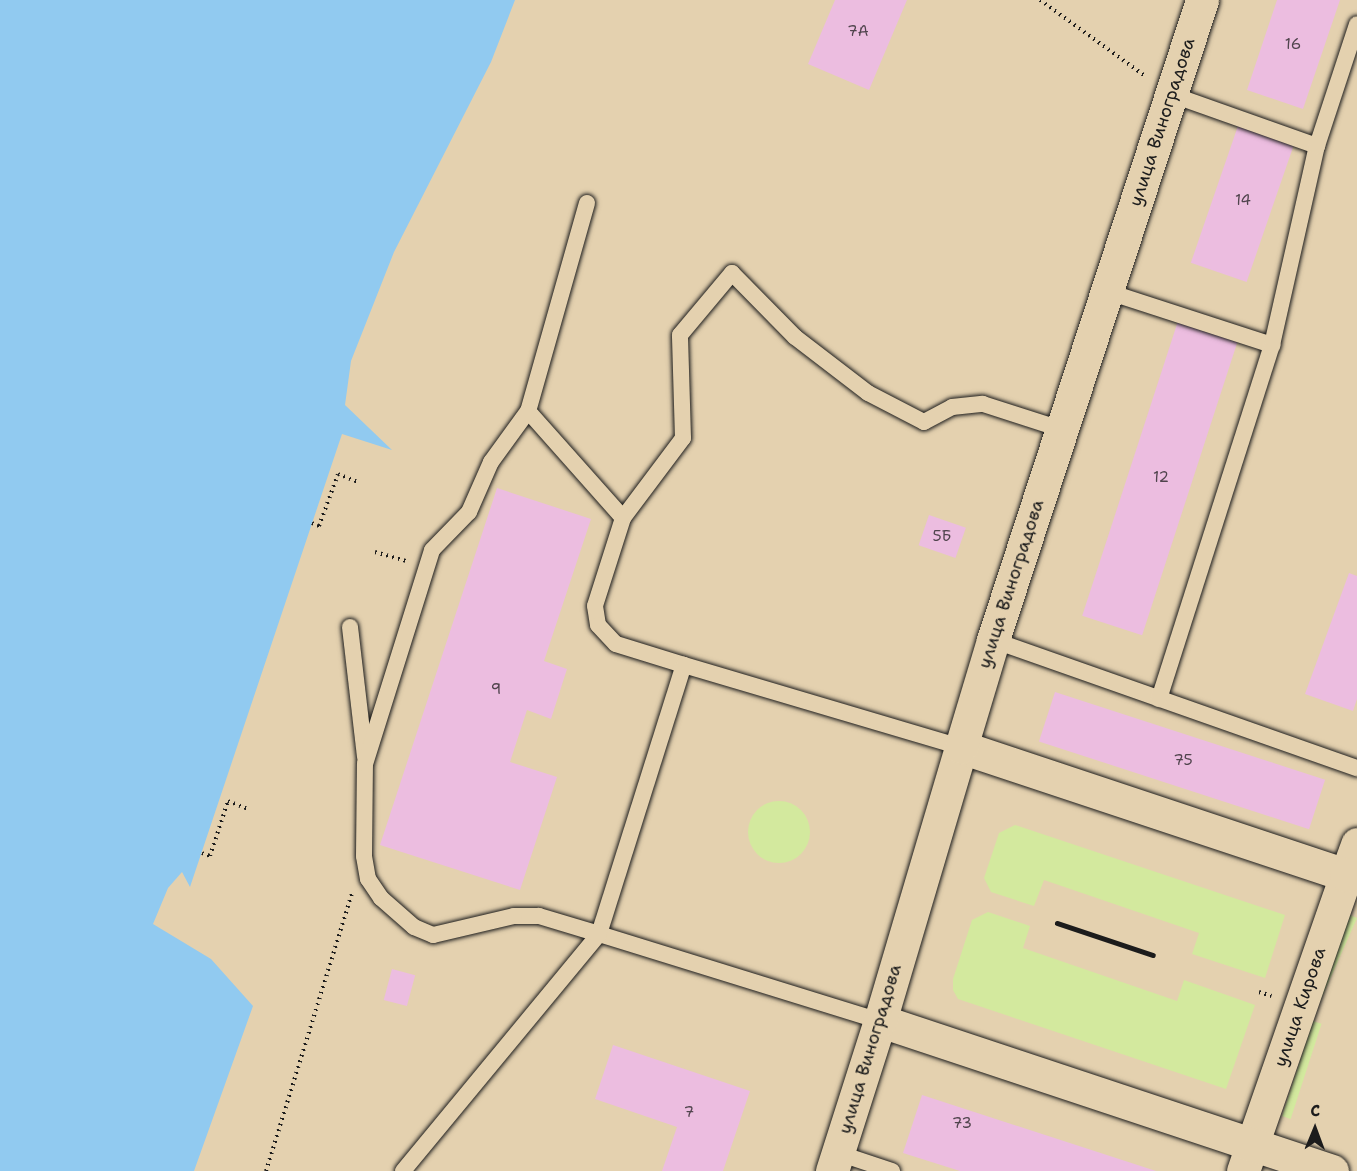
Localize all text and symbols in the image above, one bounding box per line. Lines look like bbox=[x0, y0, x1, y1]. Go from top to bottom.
house number: 7А bbox=[847, 23, 869, 41]
street label: улица Виноградова bbox=[1125, 35, 1199, 209]
house number: 16 bbox=[1285, 36, 1301, 54]
house number: 14 bbox=[1235, 192, 1251, 210]
house number: 12 bbox=[1153, 469, 1169, 487]
street label: улица Виноградова bbox=[974, 497, 1048, 671]
house number: 5Б bbox=[932, 528, 952, 546]
house number: 9 bbox=[491, 681, 501, 699]
house number: 75 bbox=[1173, 752, 1193, 770]
street label: улица Кирова bbox=[1269, 944, 1331, 1070]
street label: улица Виноградова bbox=[834, 962, 906, 1136]
north arrow bbox=[1285, 1099, 1345, 1159]
text: С bbox=[1310, 1100, 1320, 1121]
house number: 7 bbox=[684, 1104, 694, 1122]
house number: 73 bbox=[952, 1115, 972, 1133]

